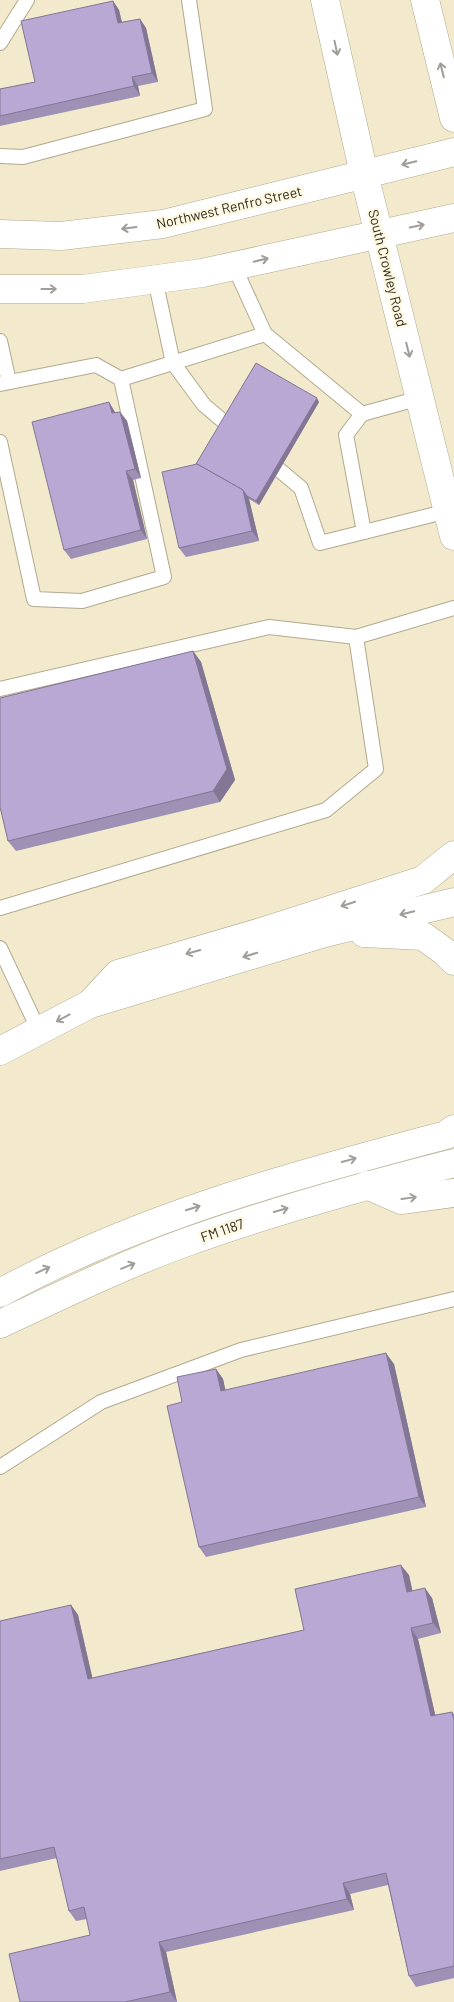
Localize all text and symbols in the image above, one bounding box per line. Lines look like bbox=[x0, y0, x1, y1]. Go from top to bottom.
one-way arrow bbox=[332, 39, 341, 55]
one-way arrow bbox=[437, 63, 446, 79]
one-way arrow bbox=[401, 159, 417, 169]
street label: Northwest Renfro Street bbox=[155, 182, 303, 232]
street label: South Crowley Road bbox=[365, 208, 411, 328]
one-way arrow bbox=[408, 221, 424, 230]
one-way arrow bbox=[121, 223, 137, 233]
one-way arrow bbox=[253, 255, 269, 264]
one-way arrow bbox=[40, 284, 56, 294]
one-way arrow bbox=[404, 341, 413, 357]
one-way arrow bbox=[341, 900, 357, 909]
one-way arrow bbox=[399, 909, 415, 918]
one-way arrow bbox=[185, 948, 201, 958]
one-way arrow bbox=[242, 951, 258, 961]
one-way arrow bbox=[56, 1014, 71, 1023]
one-way arrow bbox=[340, 1155, 356, 1165]
one-way arrow bbox=[401, 1193, 417, 1203]
one-way arrow bbox=[185, 1202, 201, 1212]
one-way arrow bbox=[272, 1205, 288, 1215]
street label: FM 1187 bbox=[198, 1215, 246, 1245]
one-way arrow bbox=[120, 1261, 135, 1270]
one-way arrow bbox=[35, 1265, 50, 1274]

